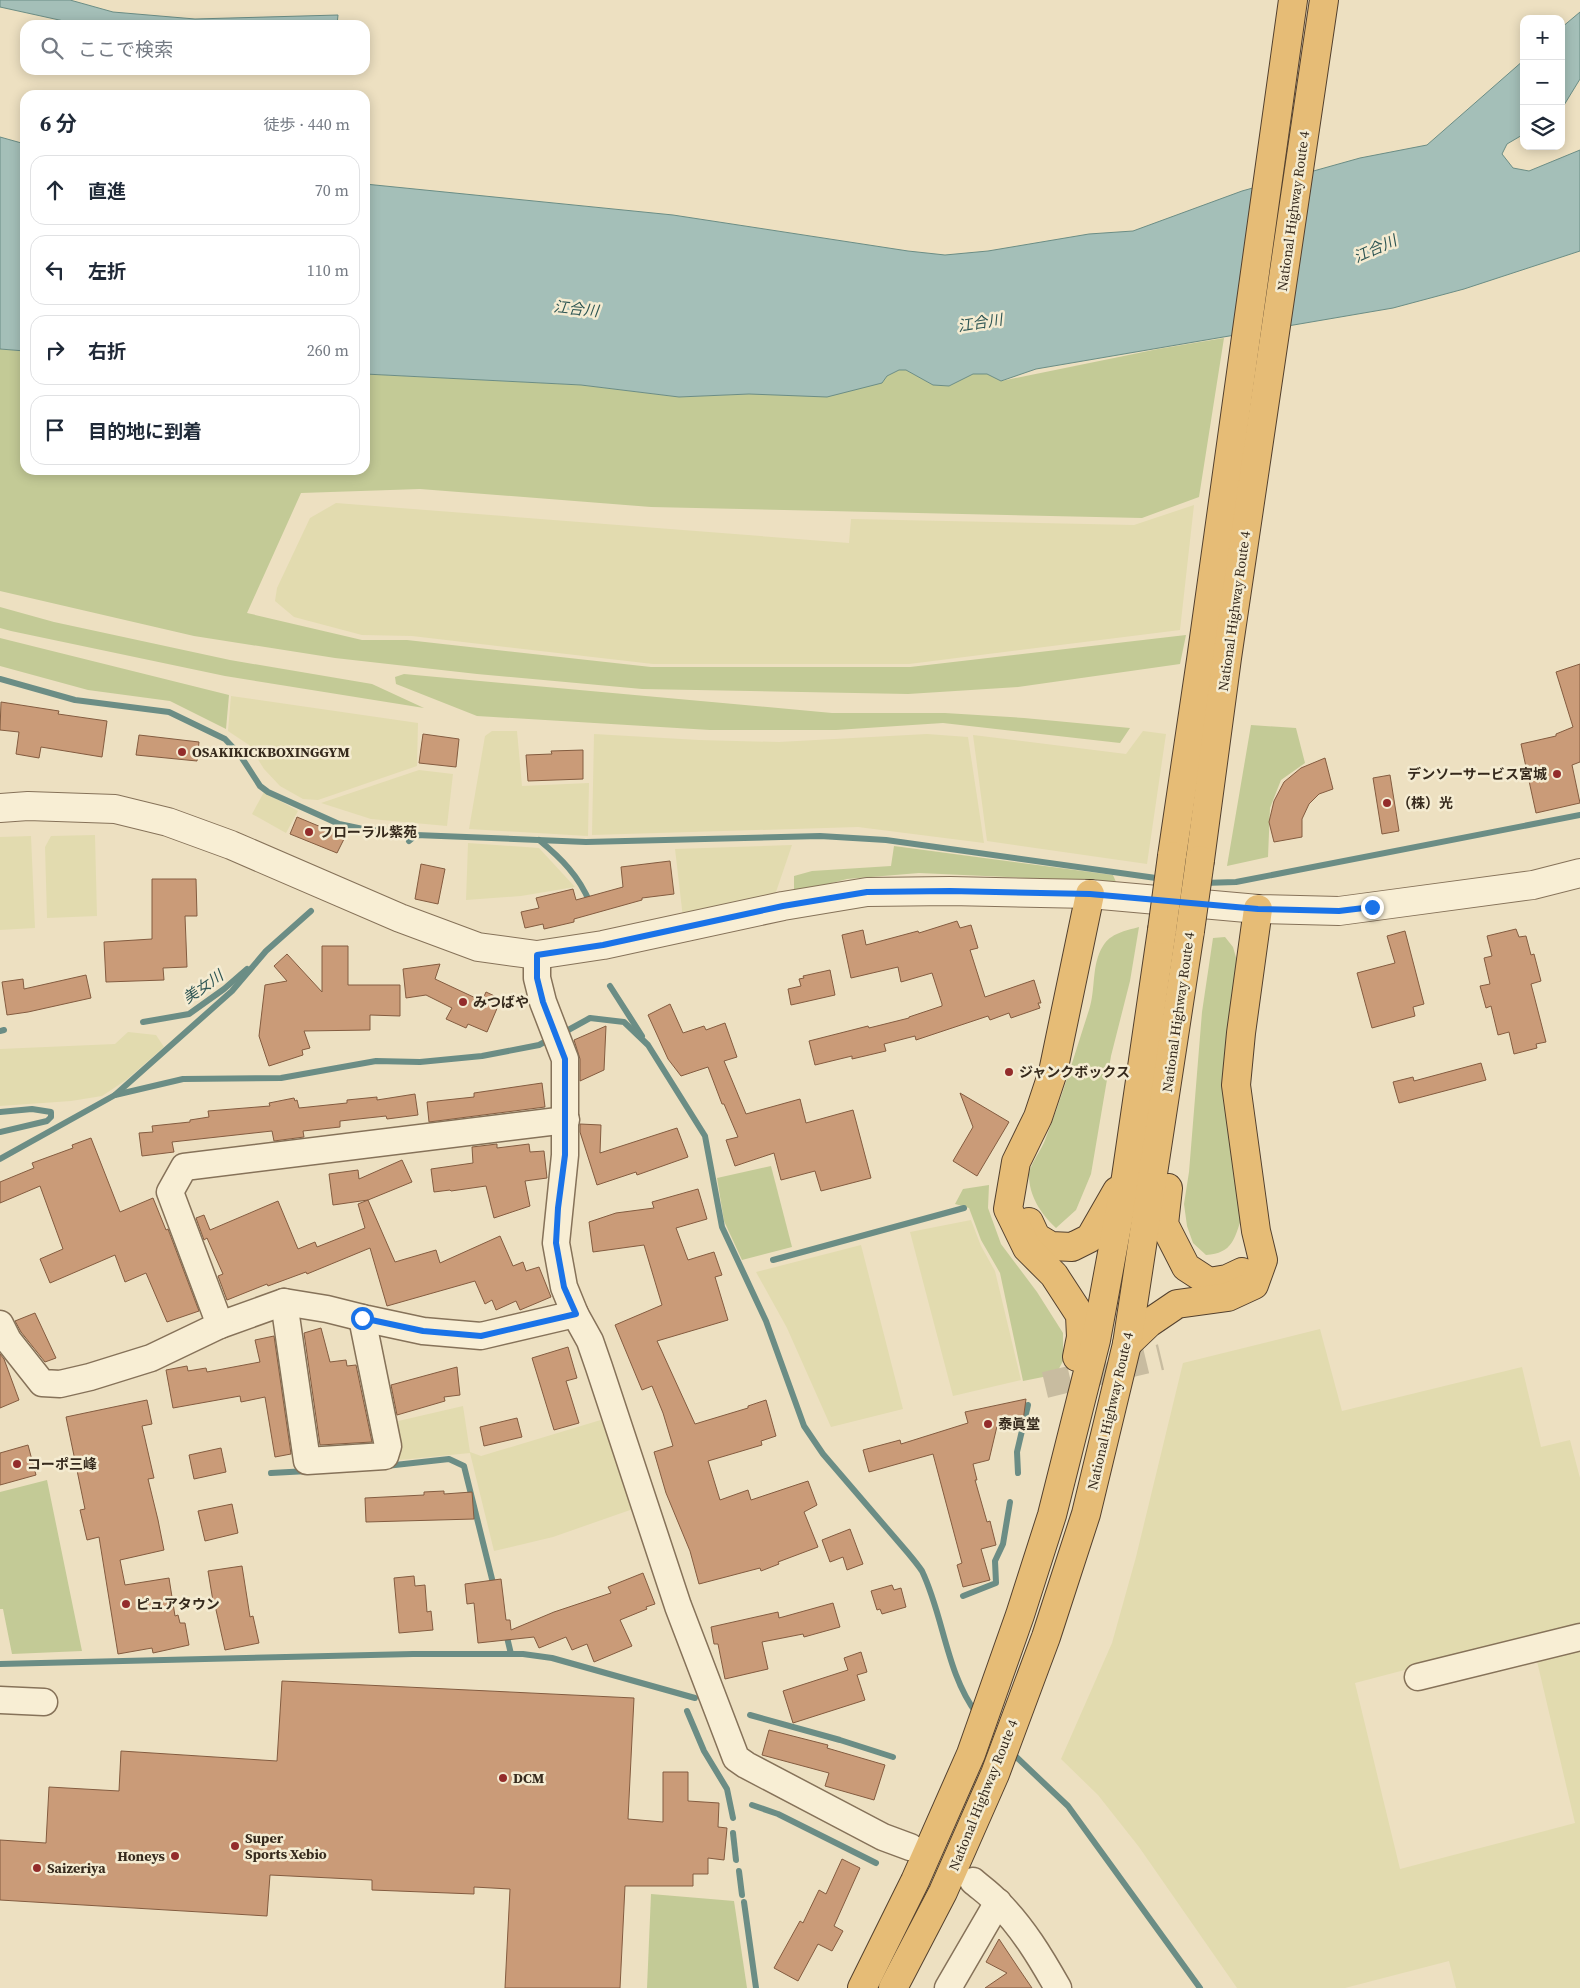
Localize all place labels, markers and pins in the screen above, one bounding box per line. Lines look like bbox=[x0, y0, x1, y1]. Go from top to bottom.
place label: OSAKIKICKBOXINGGYM bbox=[192, 742, 350, 762]
marker: OSAKIKICKBOXINGGYM bbox=[176, 746, 188, 758]
place label: デンソーサービス宮城 bbox=[1407, 764, 1547, 784]
marker: デンソーサービス宮城 bbox=[1551, 768, 1563, 780]
place label: （株）光 bbox=[1397, 793, 1453, 813]
marker: （株）光 bbox=[1381, 797, 1393, 809]
place label: フローラル紫苑 bbox=[319, 822, 417, 842]
marker: フローラル紫苑 bbox=[303, 826, 315, 838]
place label: みつばや bbox=[473, 992, 529, 1012]
marker: みつばや bbox=[457, 996, 469, 1008]
place label: ジャンクボックス bbox=[1019, 1062, 1130, 1082]
marker: ジャンクボックス bbox=[1003, 1066, 1015, 1078]
place label: 泰眞堂 bbox=[998, 1414, 1040, 1434]
marker: 泰眞堂 bbox=[982, 1418, 994, 1430]
place label: コーポ三峰 bbox=[27, 1454, 97, 1474]
marker: コーポ三峰 bbox=[11, 1458, 23, 1470]
place label: ピュアタウン bbox=[136, 1594, 220, 1614]
marker: ピュアタウン bbox=[120, 1598, 132, 1610]
place label: DCM bbox=[513, 1768, 545, 1788]
marker: DCM bbox=[497, 1772, 509, 1784]
place label: Super Sports Xebio bbox=[245, 1828, 327, 1864]
marker: Super Sports Xebio bbox=[229, 1840, 241, 1852]
place label: Honeys bbox=[117, 1846, 166, 1866]
marker: Honeys bbox=[169, 1850, 181, 1862]
place label: Saizeriya bbox=[47, 1858, 106, 1878]
marker: Saizeriya bbox=[31, 1862, 43, 1874]

